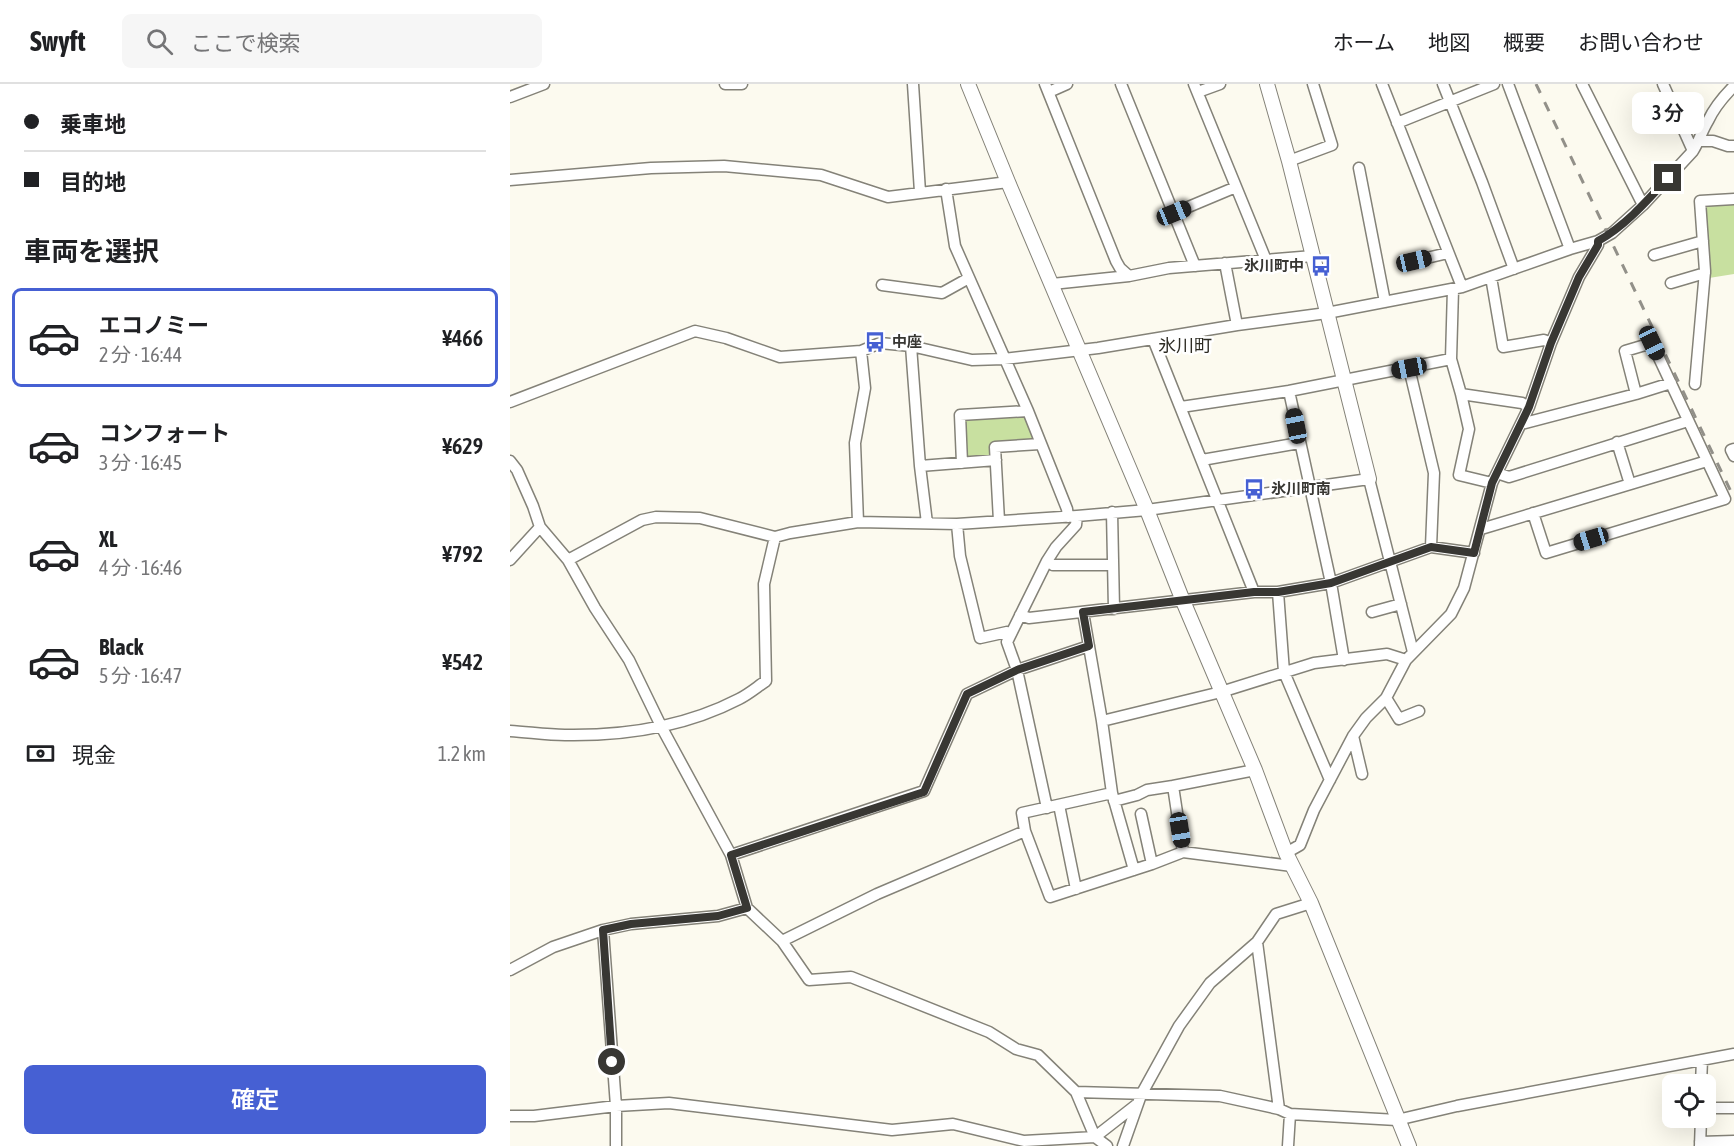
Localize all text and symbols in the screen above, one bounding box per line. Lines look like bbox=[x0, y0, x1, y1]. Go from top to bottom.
search box bbox=[122, 14, 542, 68]
text: Swyft bbox=[30, 25, 86, 57]
icon: search bbox=[143, 25, 176, 58]
text: ここで検索 bbox=[191, 30, 301, 56]
text: ホーム bbox=[1333, 30, 1395, 54]
text: 地図 bbox=[1428, 30, 1470, 54]
text: 概要 bbox=[1503, 30, 1545, 54]
text: お問い合わせ bbox=[1578, 30, 1704, 54]
callout: 3 分 bbox=[1632, 91, 1704, 133]
text: 3 分 bbox=[1652, 101, 1684, 124]
text: 乗車地 bbox=[60, 111, 126, 137]
route end bbox=[1654, 164, 1681, 191]
text: 目的地 bbox=[60, 169, 126, 195]
car bbox=[1154, 198, 1194, 228]
text: 車両を選択 bbox=[24, 236, 159, 267]
car bbox=[1394, 248, 1434, 274]
bus stop icon: 氷川町中 bbox=[1309, 254, 1333, 278]
place label: 氷川町中 bbox=[1244, 257, 1304, 274]
icon: car bbox=[27, 311, 81, 365]
text: エコノミー bbox=[99, 312, 209, 338]
car bbox=[1636, 323, 1668, 363]
text: ¥466 bbox=[442, 325, 483, 351]
bus stop icon: 中座 bbox=[863, 330, 887, 354]
place label: 中座 bbox=[892, 333, 922, 350]
district label: 氷川町 bbox=[1158, 335, 1212, 356]
text: 2 分 · 16:44 bbox=[99, 343, 182, 366]
car bbox=[1390, 356, 1428, 380]
car bbox=[1284, 407, 1308, 445]
icon: car bbox=[27, 419, 81, 473]
text: コンフォート bbox=[99, 420, 230, 446]
text: ¥629 bbox=[442, 433, 483, 459]
text: 3 分 · 16:45 bbox=[99, 451, 182, 474]
bus stop icon: 氷川町南 bbox=[1242, 477, 1266, 501]
place label: 氷川町南 bbox=[1271, 480, 1331, 497]
car bbox=[1571, 525, 1611, 553]
text: XL bbox=[99, 526, 117, 552]
icon: car bbox=[27, 527, 81, 581]
text: ¥792 bbox=[442, 541, 483, 567]
text: 4 分 · 16:46 bbox=[99, 556, 182, 579]
text: Black bbox=[99, 634, 143, 660]
icon: car bbox=[27, 635, 81, 689]
text: ¥542 bbox=[442, 649, 483, 675]
text: 5 分 · 16:47 bbox=[99, 664, 182, 687]
icon: cash bbox=[24, 737, 57, 770]
text: 現金 bbox=[72, 742, 116, 768]
text: 1.2 km bbox=[438, 742, 486, 765]
car bbox=[1168, 811, 1192, 849]
route start bbox=[598, 1048, 625, 1075]
button: 確定 bbox=[24, 1065, 486, 1134]
map controls bbox=[1662, 1074, 1716, 1128]
button: locate bbox=[1662, 1074, 1716, 1128]

